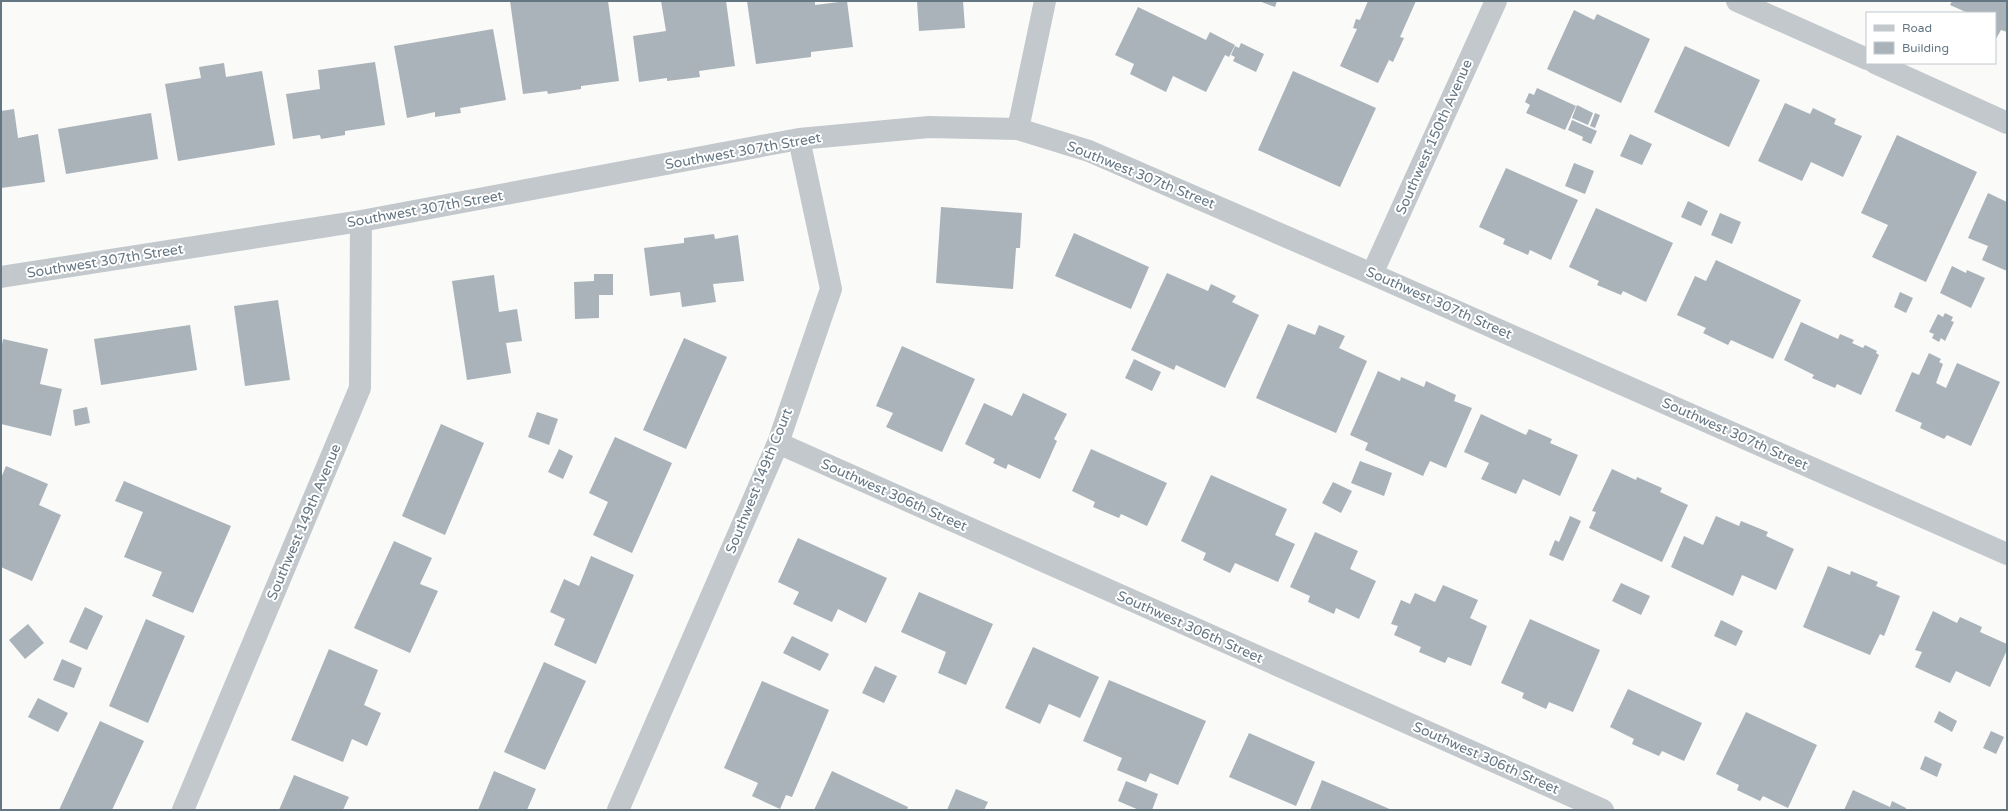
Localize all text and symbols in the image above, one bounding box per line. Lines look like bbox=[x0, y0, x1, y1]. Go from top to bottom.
legend bbox=[1866, 12, 1996, 64]
text: Road bbox=[1902, 21, 1932, 35]
text: Building bbox=[1902, 41, 1949, 55]
street label: Southwest 150th Avenue bbox=[1392, 57, 1476, 217]
street label: Southwest 307th Street bbox=[664, 129, 823, 173]
street label: Southwest 307th Street bbox=[1065, 138, 1218, 213]
street label: Southwest 307th Street bbox=[346, 187, 505, 231]
street label: Southwest 307th Street bbox=[26, 240, 185, 282]
street label: Southwest 307th Street bbox=[1363, 263, 1515, 343]
street label: Southwest 307th Street bbox=[1659, 394, 1811, 474]
street label: Southwest 149th Court bbox=[722, 405, 796, 556]
street label: Southwest 149th Avenue bbox=[263, 441, 345, 603]
street label: Southwest 306th Street bbox=[818, 455, 970, 535]
street label: Southwest 306th Street bbox=[1114, 587, 1266, 667]
street label: Southwest 306th Street bbox=[1410, 718, 1562, 798]

